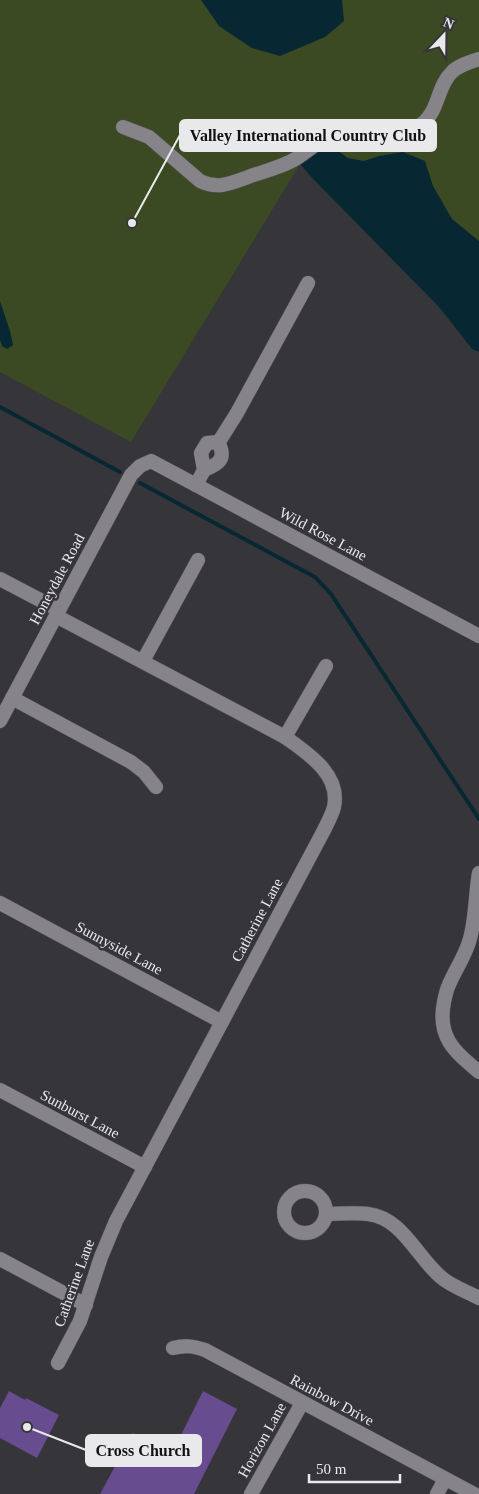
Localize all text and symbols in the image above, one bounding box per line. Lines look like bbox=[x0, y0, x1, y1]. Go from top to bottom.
north arrow bbox=[419, 10, 469, 60]
text: N bbox=[441, 15, 456, 32]
callout: Valley International Country Club bbox=[180, 120, 436, 151]
text: Valley International Country Club bbox=[190, 127, 426, 145]
street label: Wild Rose Lane bbox=[276, 504, 370, 564]
street label: Honeydale Road bbox=[26, 530, 88, 627]
street label: Catherine Lane bbox=[228, 875, 286, 964]
street label: Sunnyside Lane bbox=[73, 918, 166, 978]
street label: Sunburst Lane bbox=[38, 1086, 122, 1142]
street label: Catherine Lane bbox=[51, 1237, 97, 1329]
street label: Rainbow Drive bbox=[288, 1371, 377, 1429]
street label: Horizon Lane bbox=[235, 1400, 289, 1480]
callout: Cross Church bbox=[86, 1435, 201, 1466]
text: Cross Church bbox=[96, 1442, 191, 1459]
scale bar bbox=[309, 1452, 400, 1484]
text: 50 m bbox=[316, 1461, 347, 1477]

